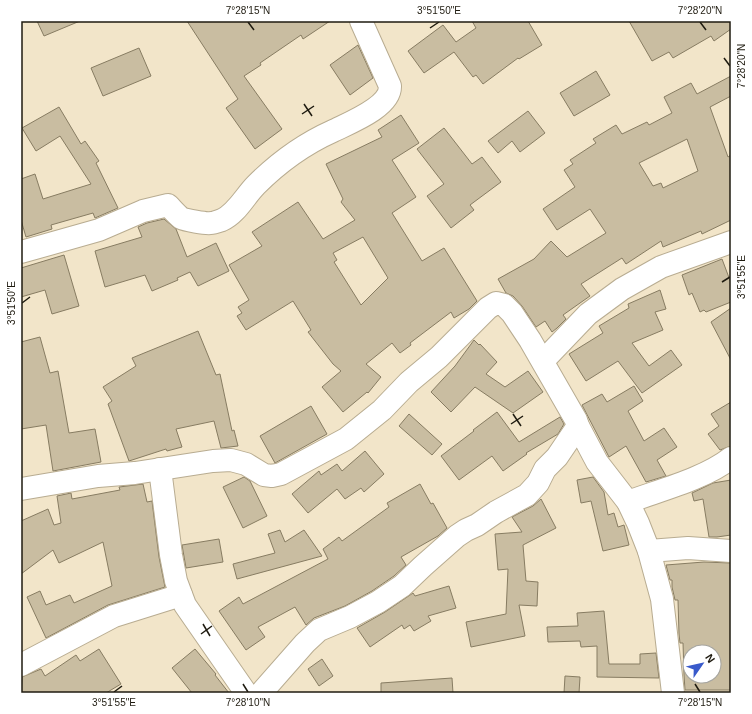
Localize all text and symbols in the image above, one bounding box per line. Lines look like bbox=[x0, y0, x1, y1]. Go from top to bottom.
text: 7°28'15"N bbox=[226, 5, 270, 16]
text: 3°51'50"E bbox=[417, 5, 461, 16]
text: 7°28'20"N bbox=[678, 5, 722, 16]
text: 7°28'20"N bbox=[736, 44, 747, 88]
text: 3°51'55"E bbox=[736, 255, 747, 299]
text: 3°51'50"E bbox=[6, 281, 17, 325]
north arrow bbox=[682, 644, 722, 684]
text: N bbox=[703, 652, 718, 665]
text: 3°51'55"E bbox=[92, 697, 136, 708]
text: 7°28'10"N bbox=[226, 697, 270, 708]
text: 7°28'15"N bbox=[678, 697, 722, 708]

